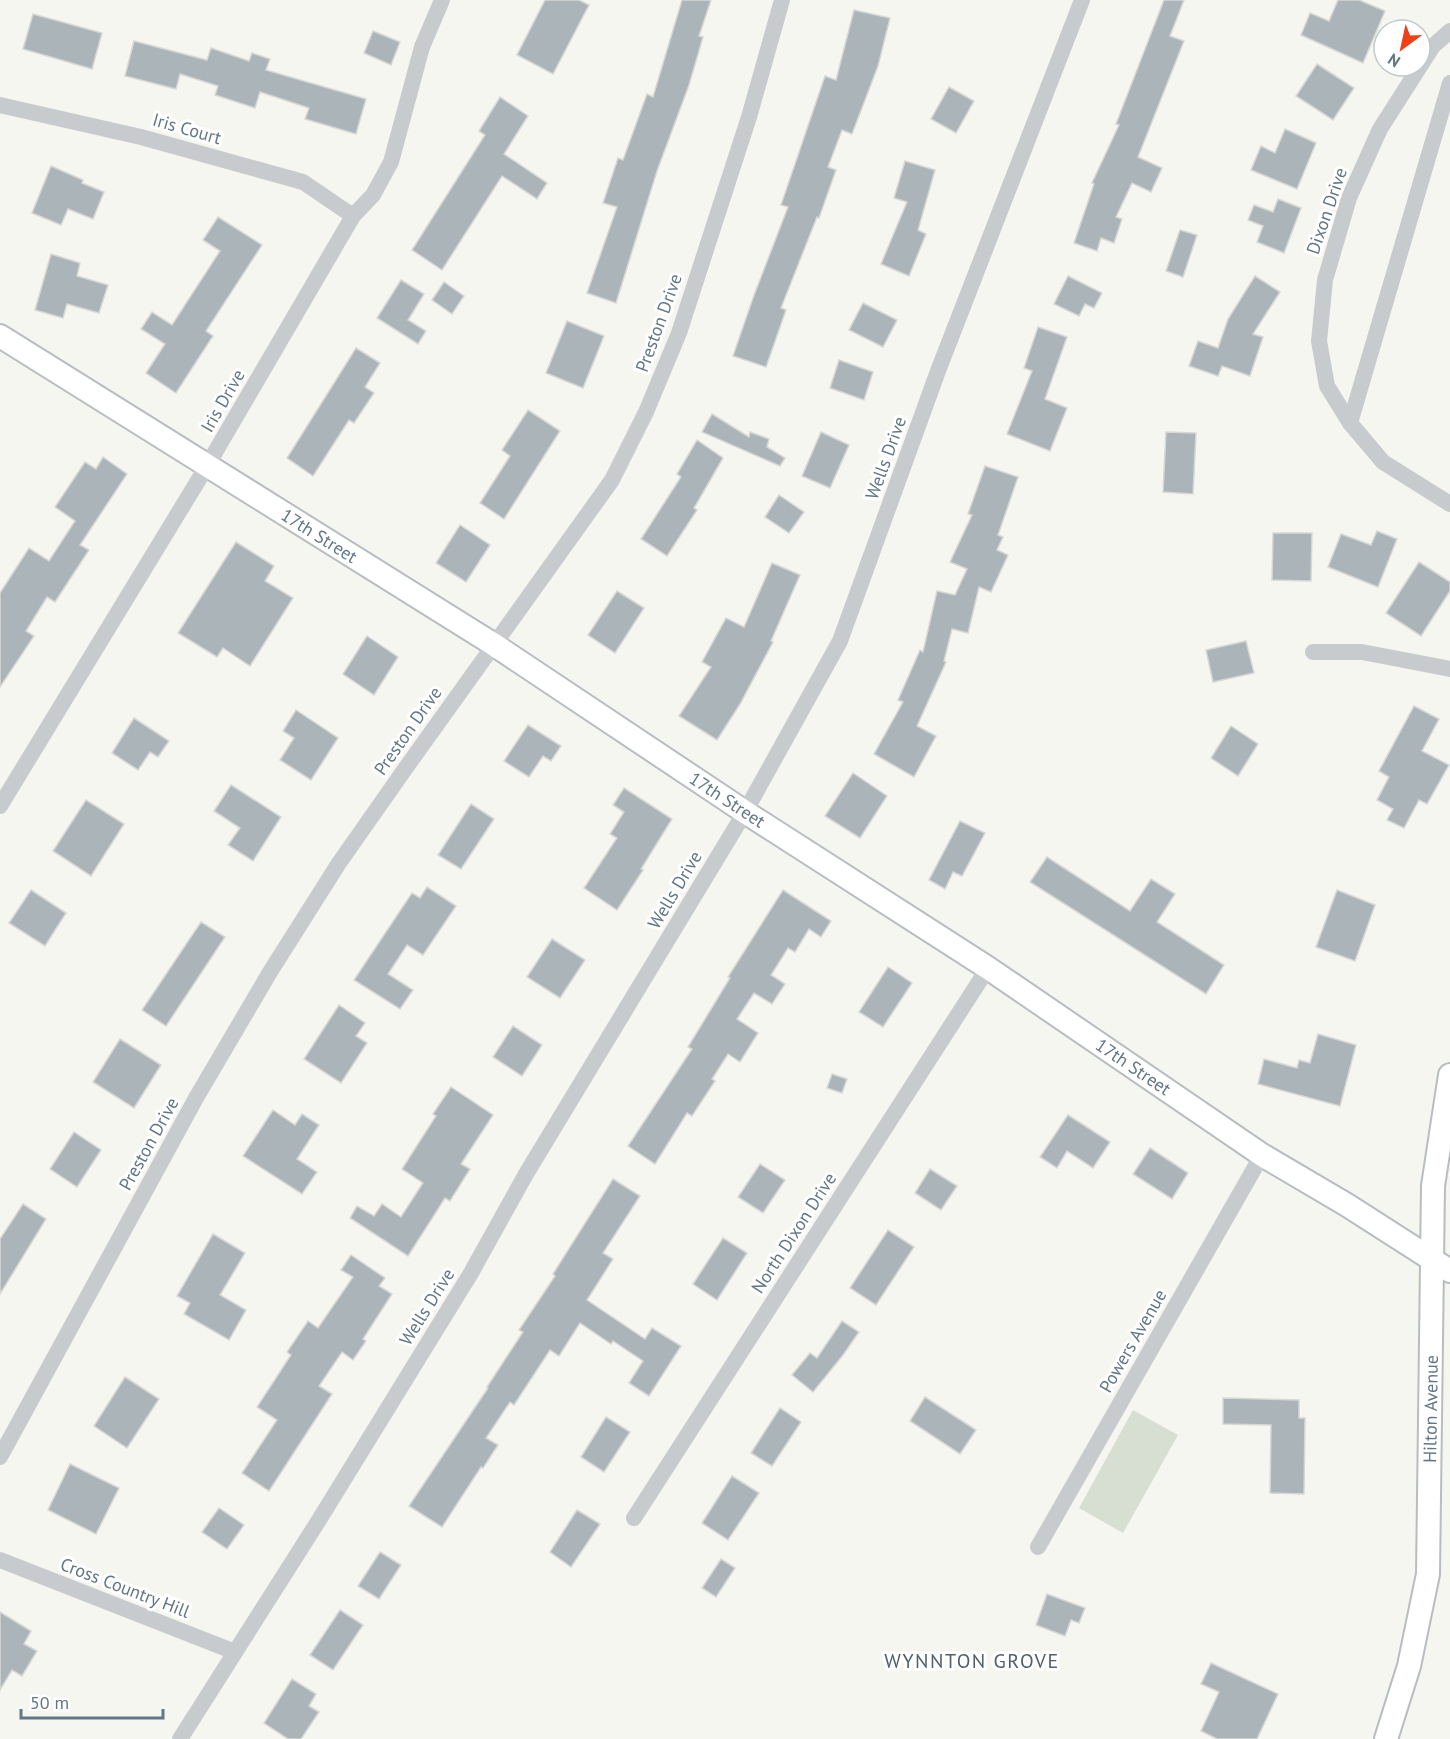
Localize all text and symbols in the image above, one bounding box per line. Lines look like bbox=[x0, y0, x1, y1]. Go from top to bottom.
north arrow bbox=[1372, 18, 1432, 78]
text: N bbox=[1384, 49, 1404, 72]
street label: Iris Court bbox=[150, 108, 224, 149]
street label: Dixon Drive bbox=[1301, 165, 1352, 257]
street label: Preston Drive bbox=[630, 271, 687, 375]
street label: Iris Drive bbox=[195, 365, 250, 436]
street label: Wells Drive bbox=[860, 413, 911, 502]
street label: 17th Street bbox=[277, 503, 362, 568]
street label: Preston Drive bbox=[369, 682, 447, 779]
street label: 17th Street bbox=[685, 767, 770, 833]
street label: Wells Drive bbox=[642, 847, 707, 933]
street label: 17th Street bbox=[1091, 1033, 1175, 1100]
street label: Preston Drive bbox=[114, 1093, 184, 1194]
street label: North Dixon Drive bbox=[746, 1168, 841, 1297]
street label: Wells Drive bbox=[394, 1264, 459, 1350]
street label: Powers Avenue bbox=[1094, 1285, 1171, 1396]
street label: Hilton Avenue bbox=[1418, 1355, 1443, 1463]
street label: Cross Country Hill bbox=[57, 1552, 194, 1623]
district label: WYNNTON GROVE bbox=[884, 1648, 1060, 1674]
scale bar bbox=[21, 1682, 164, 1720]
text: 50 m bbox=[30, 1691, 69, 1714]

